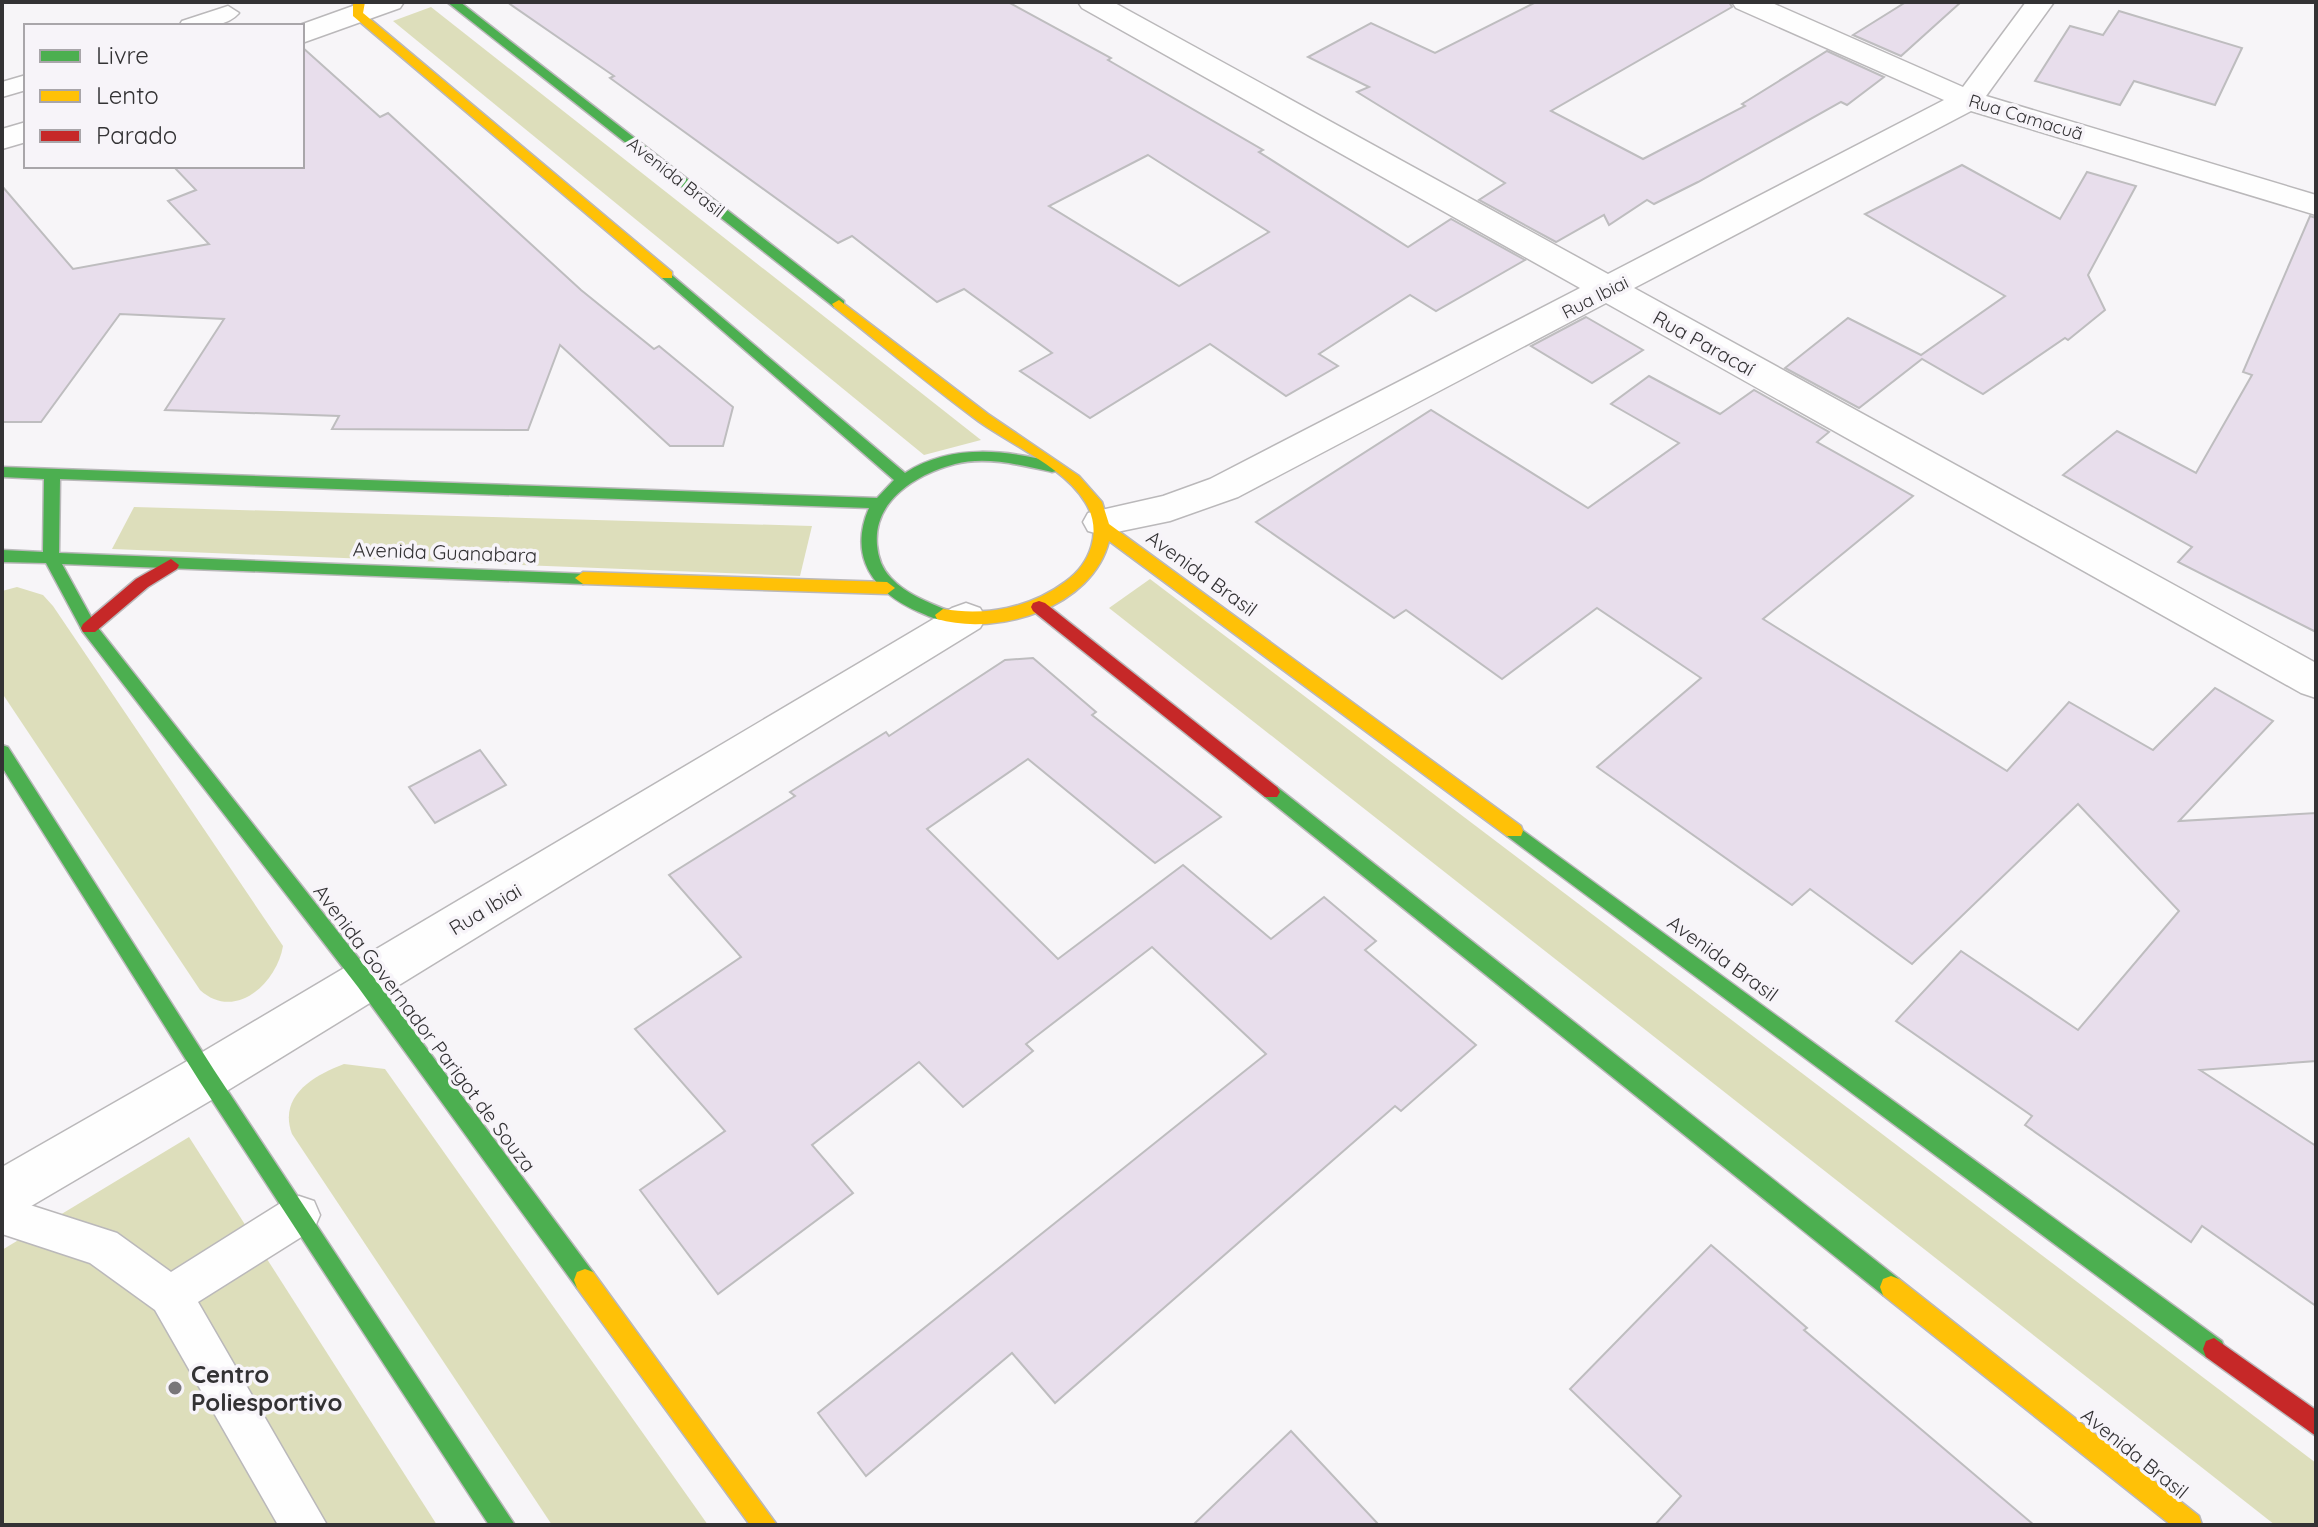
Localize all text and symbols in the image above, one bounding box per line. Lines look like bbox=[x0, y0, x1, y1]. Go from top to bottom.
legend bbox=[24, 24, 304, 168]
text: Livre bbox=[96, 40, 149, 70]
text: Lento bbox=[96, 80, 159, 110]
street label: Rua Camacuã bbox=[1966, 89, 2086, 145]
text: Parado bbox=[96, 120, 177, 150]
street label: Avenida Brasil bbox=[623, 132, 729, 222]
street label: Rua Ibiai bbox=[1558, 270, 1632, 324]
street label: Rua Paracaí bbox=[1649, 305, 1760, 382]
street label: Avenida Brasil bbox=[1142, 525, 1262, 621]
street label: Avenida Guanabara bbox=[352, 536, 538, 568]
street label: Rua Ibiai bbox=[444, 878, 526, 940]
street label: Avenida Governador Parigot de Souza bbox=[309, 879, 541, 1177]
street label: Avenida Brasil bbox=[1663, 910, 1783, 1006]
place label: Centro Poliesportivo bbox=[191, 1359, 342, 1417]
marker: Centro Poliesportivo bbox=[166, 1379, 184, 1397]
street label: Avenida Brasil bbox=[2076, 1402, 2194, 1504]

